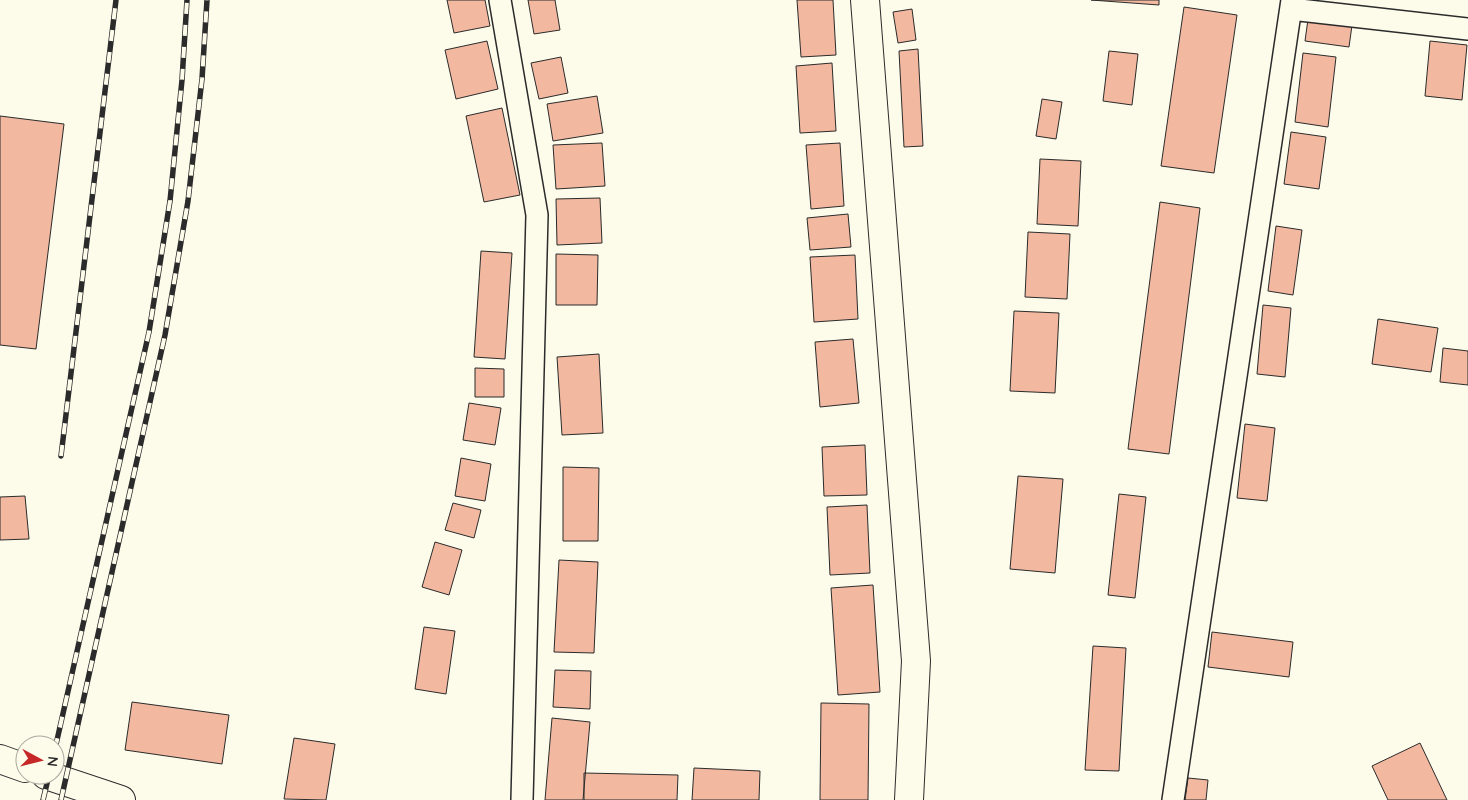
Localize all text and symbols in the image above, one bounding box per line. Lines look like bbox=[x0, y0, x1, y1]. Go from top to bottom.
north arrow bbox=[15, 735, 65, 785]
text: N bbox=[43, 755, 62, 768]

